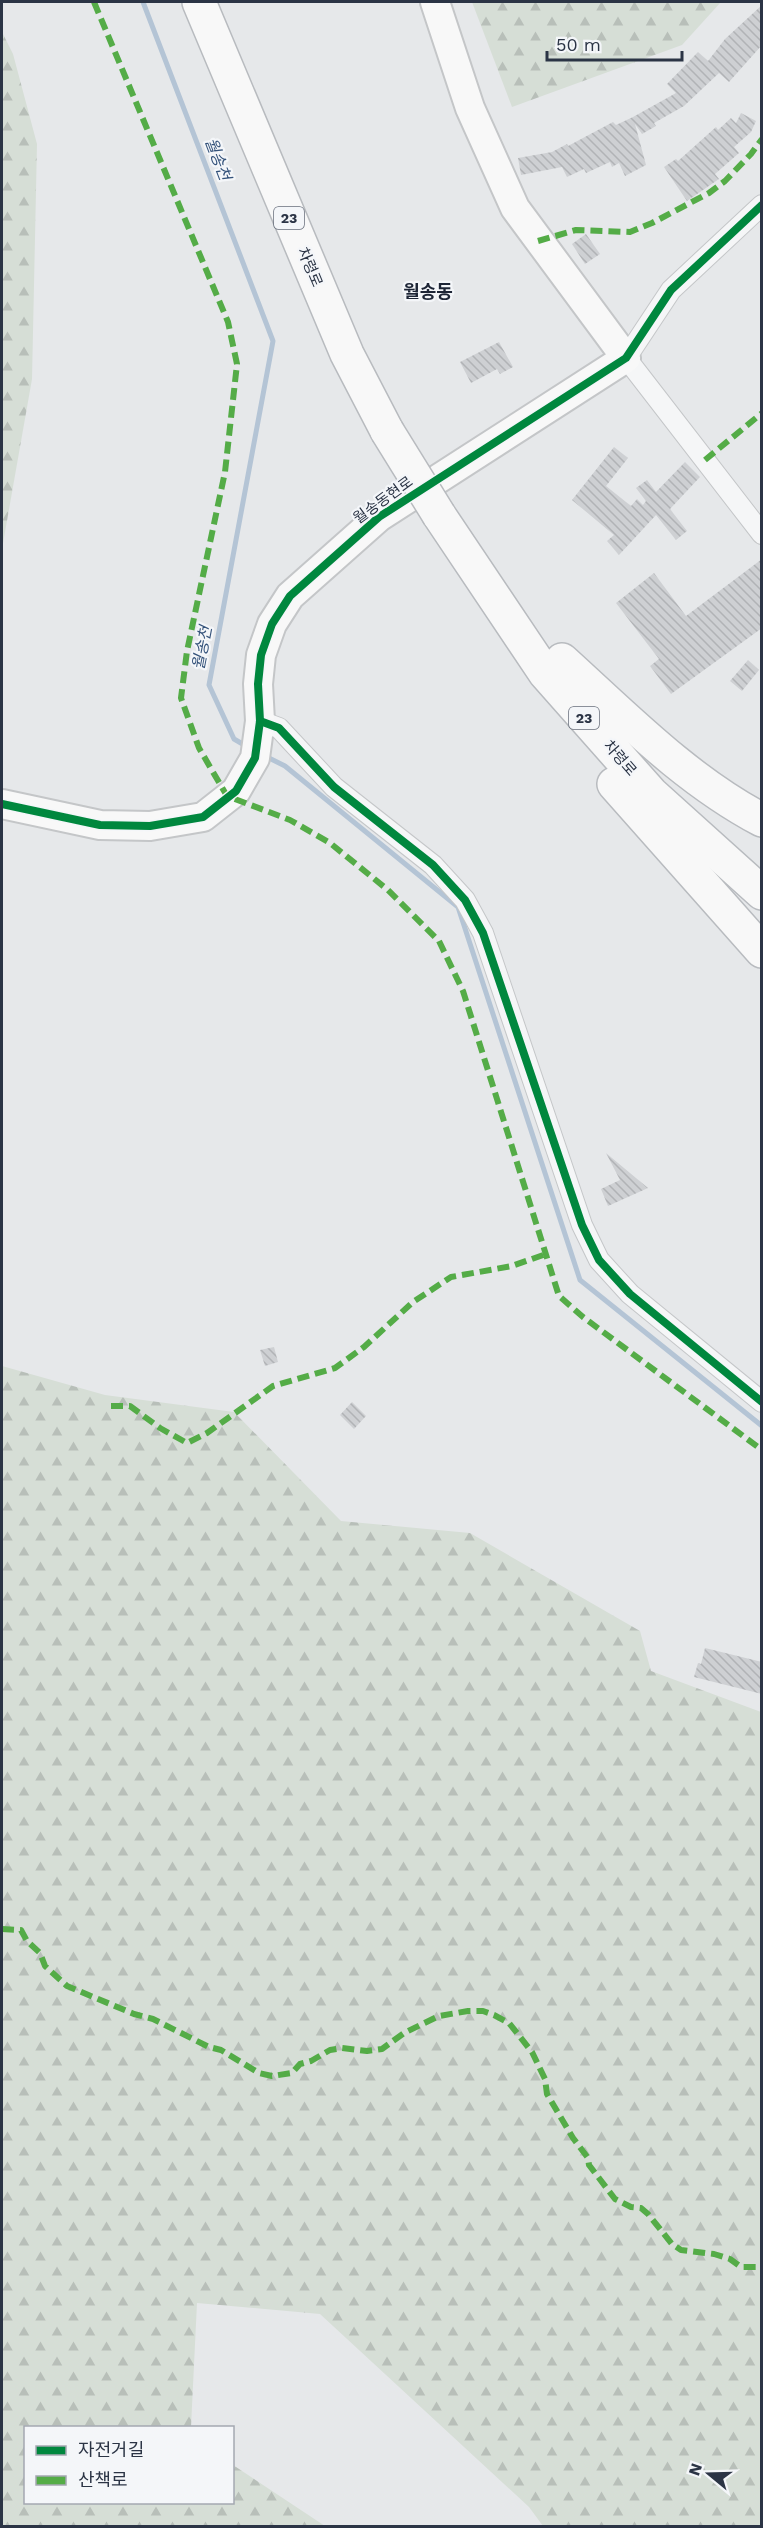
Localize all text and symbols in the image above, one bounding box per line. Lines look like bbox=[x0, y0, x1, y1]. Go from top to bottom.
scale bar bbox=[547, 24, 682, 62]
text: 50 m bbox=[556, 34, 601, 55]
water label: 월송천 bbox=[201, 135, 236, 185]
road number: 23 bbox=[274, 207, 304, 229]
street label: 차령로 bbox=[294, 244, 326, 290]
district label: 월송동 bbox=[403, 281, 453, 302]
street label: 월송동현로 bbox=[350, 472, 416, 528]
water label: 월송천 bbox=[188, 622, 216, 671]
road number: 23 bbox=[569, 707, 599, 729]
street label: 차령로 bbox=[600, 736, 640, 780]
legend bbox=[24, 2426, 234, 2504]
text: 자전거길 bbox=[78, 2439, 144, 2460]
north arrow bbox=[679, 2444, 739, 2504]
text: N bbox=[684, 2461, 706, 2478]
text: 산책로 bbox=[78, 2469, 128, 2490]

